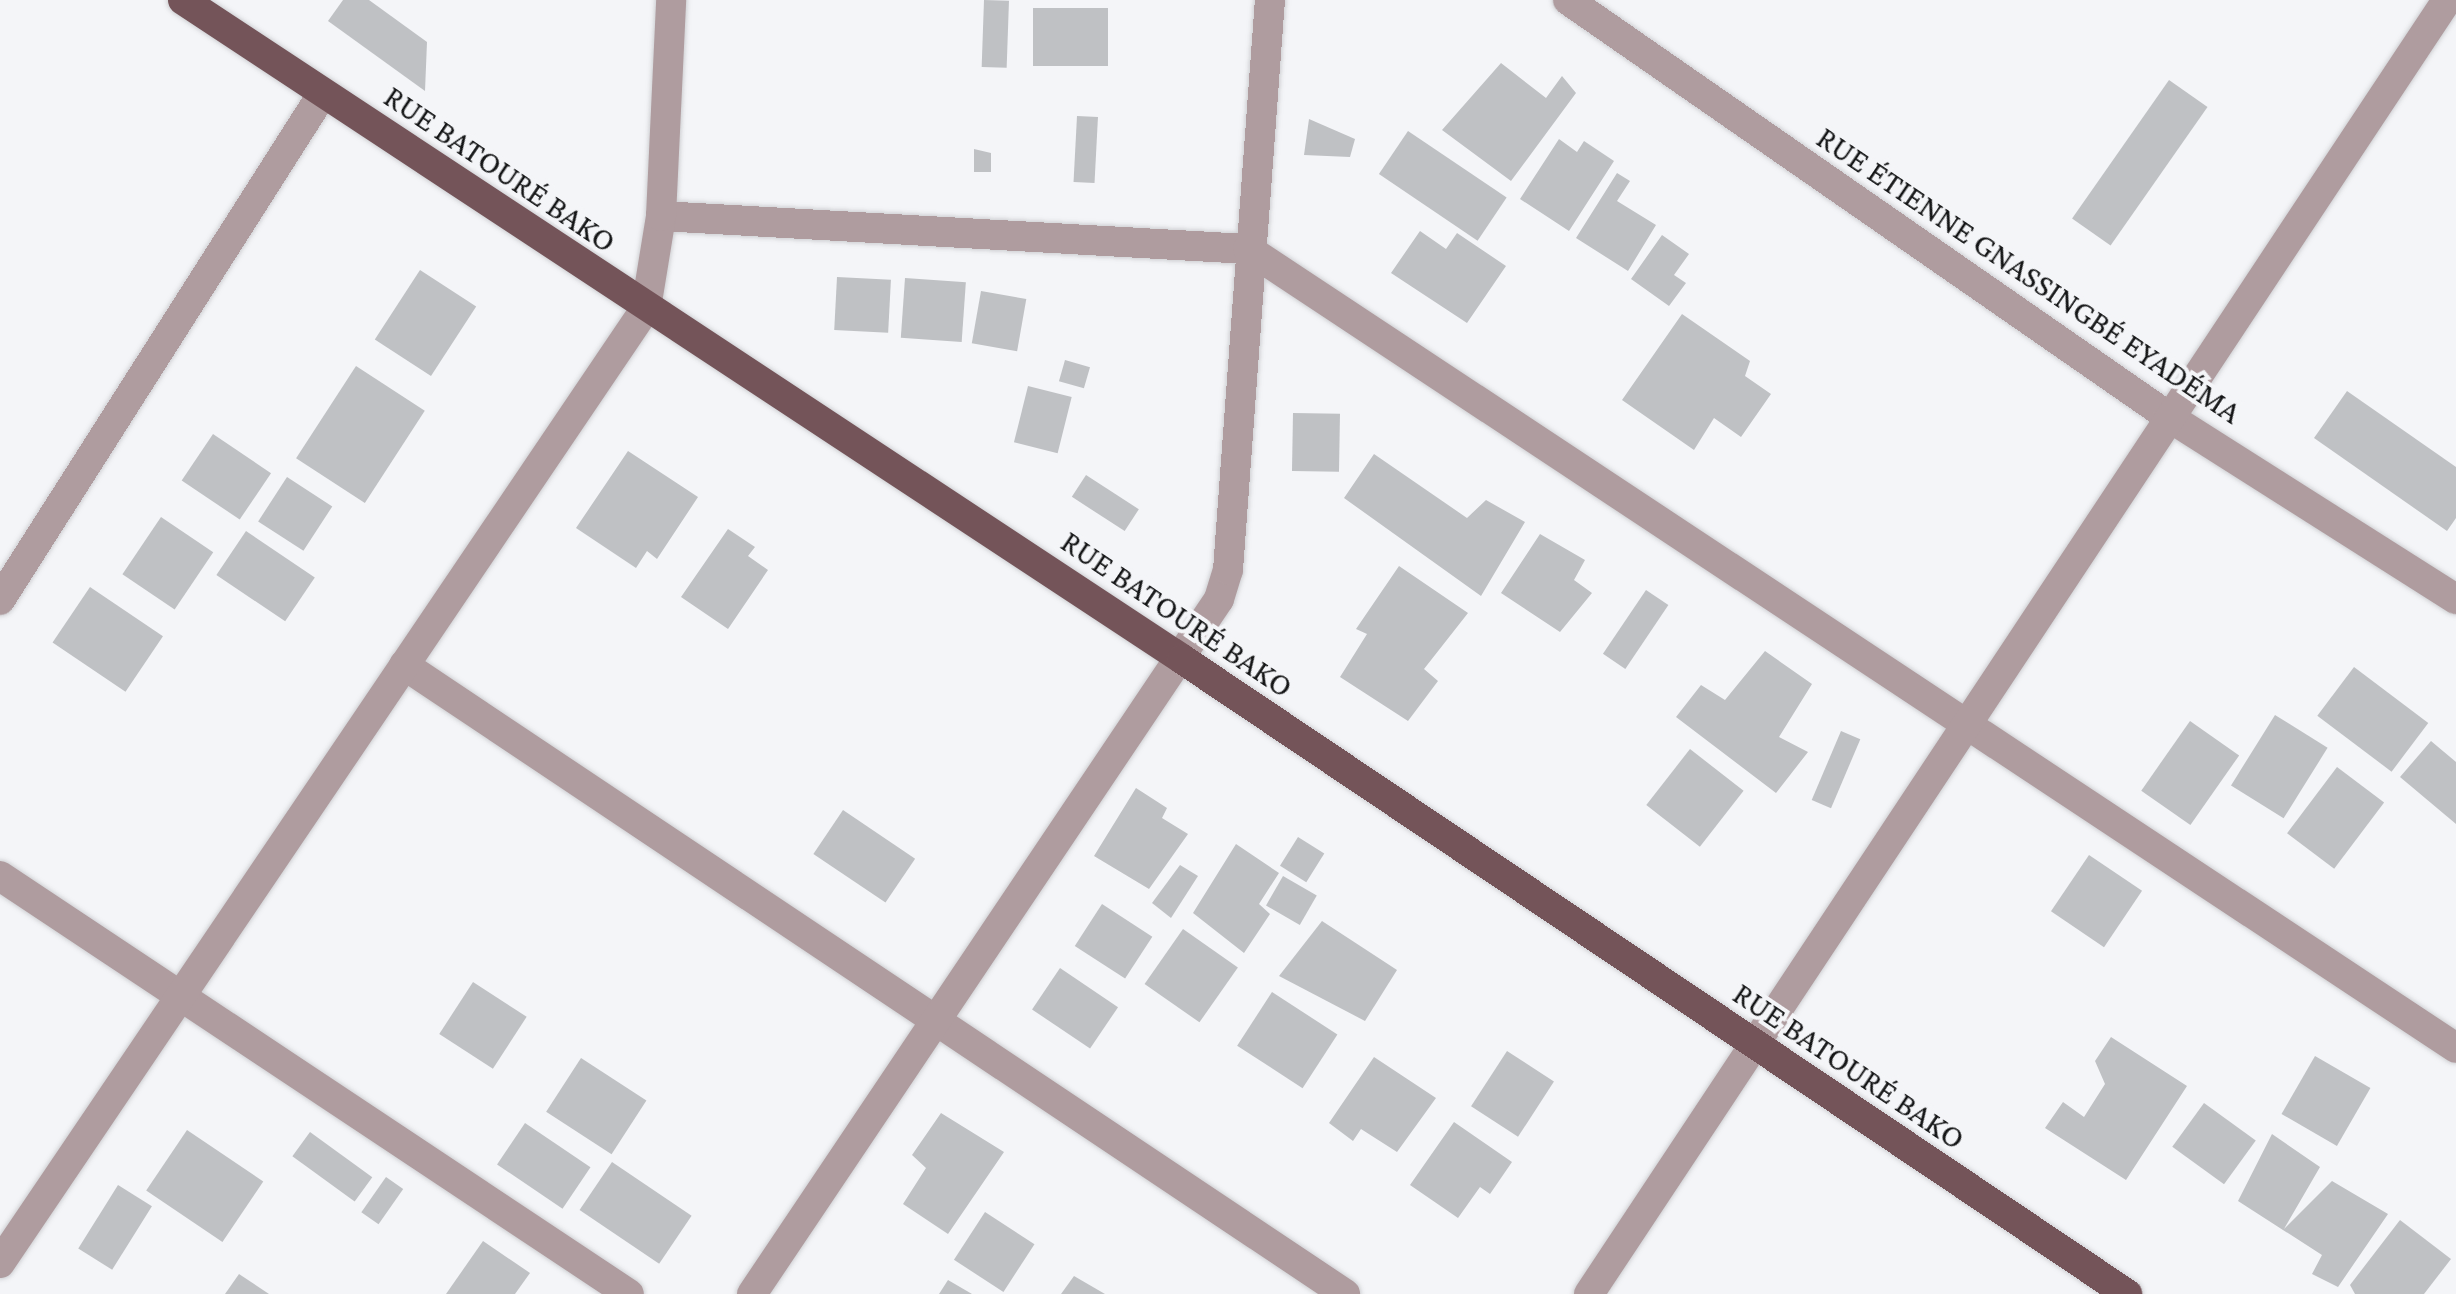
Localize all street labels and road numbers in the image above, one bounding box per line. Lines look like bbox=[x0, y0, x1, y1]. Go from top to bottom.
street label: RUE BATOURÉ BAKO bbox=[377, 77, 623, 261]
street label: RUE ÉTIENNE GNASSINGBÉ EYADÉMA bbox=[1809, 118, 2249, 432]
street label: RUE BATOURÉ BAKO bbox=[1054, 522, 1300, 706]
street label: RUE BATOURÉ BAKO bbox=[1726, 974, 1972, 1158]

